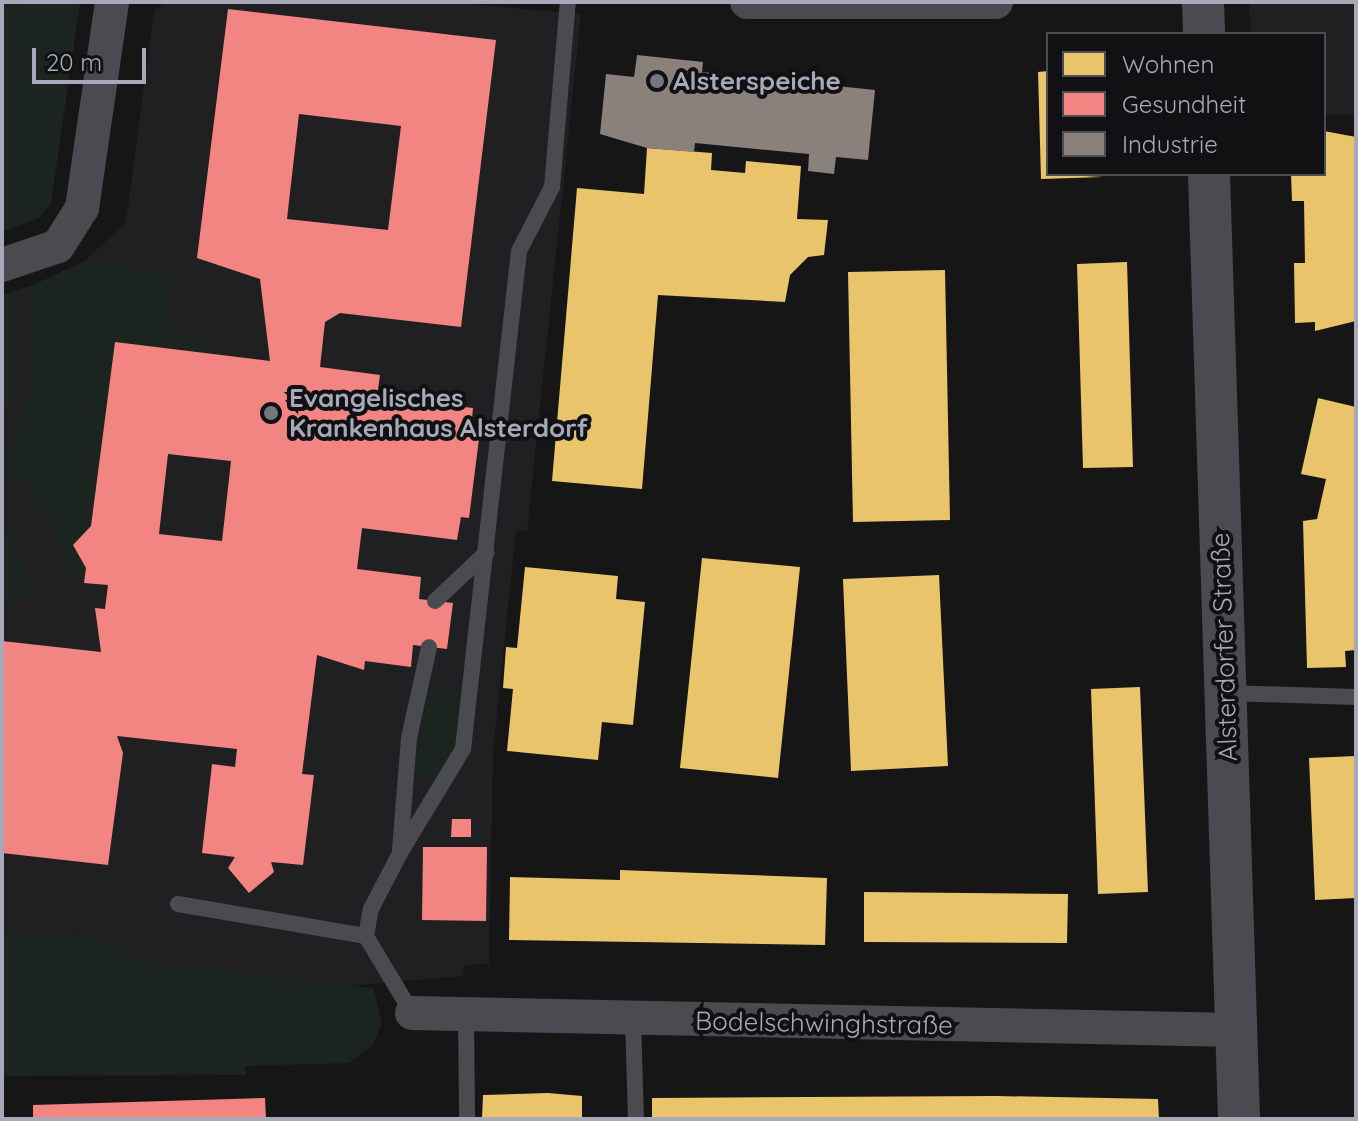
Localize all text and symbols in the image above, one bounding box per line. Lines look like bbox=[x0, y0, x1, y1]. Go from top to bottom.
scale bar bbox=[36, 32, 150, 82]
legend bbox=[1046, 32, 1326, 176]
text: 20 m bbox=[46, 47, 102, 77]
text: Wohnen bbox=[1122, 49, 1214, 79]
place label: Alsterspeiche bbox=[673, 65, 841, 97]
marker: Alsterspeiche bbox=[648, 72, 666, 90]
text: Gesundheit bbox=[1122, 89, 1246, 119]
text: Industrie bbox=[1122, 129, 1218, 159]
place label: Evangelisches Krankenhaus Alsterdorf bbox=[289, 382, 588, 444]
marker: Evangelisches Krankenhaus Alsterdorf bbox=[260, 402, 282, 424]
street label: Alsterdorfer Straße bbox=[1204, 532, 1244, 762]
street label: Bodelschwinghstraße bbox=[695, 1005, 953, 1041]

